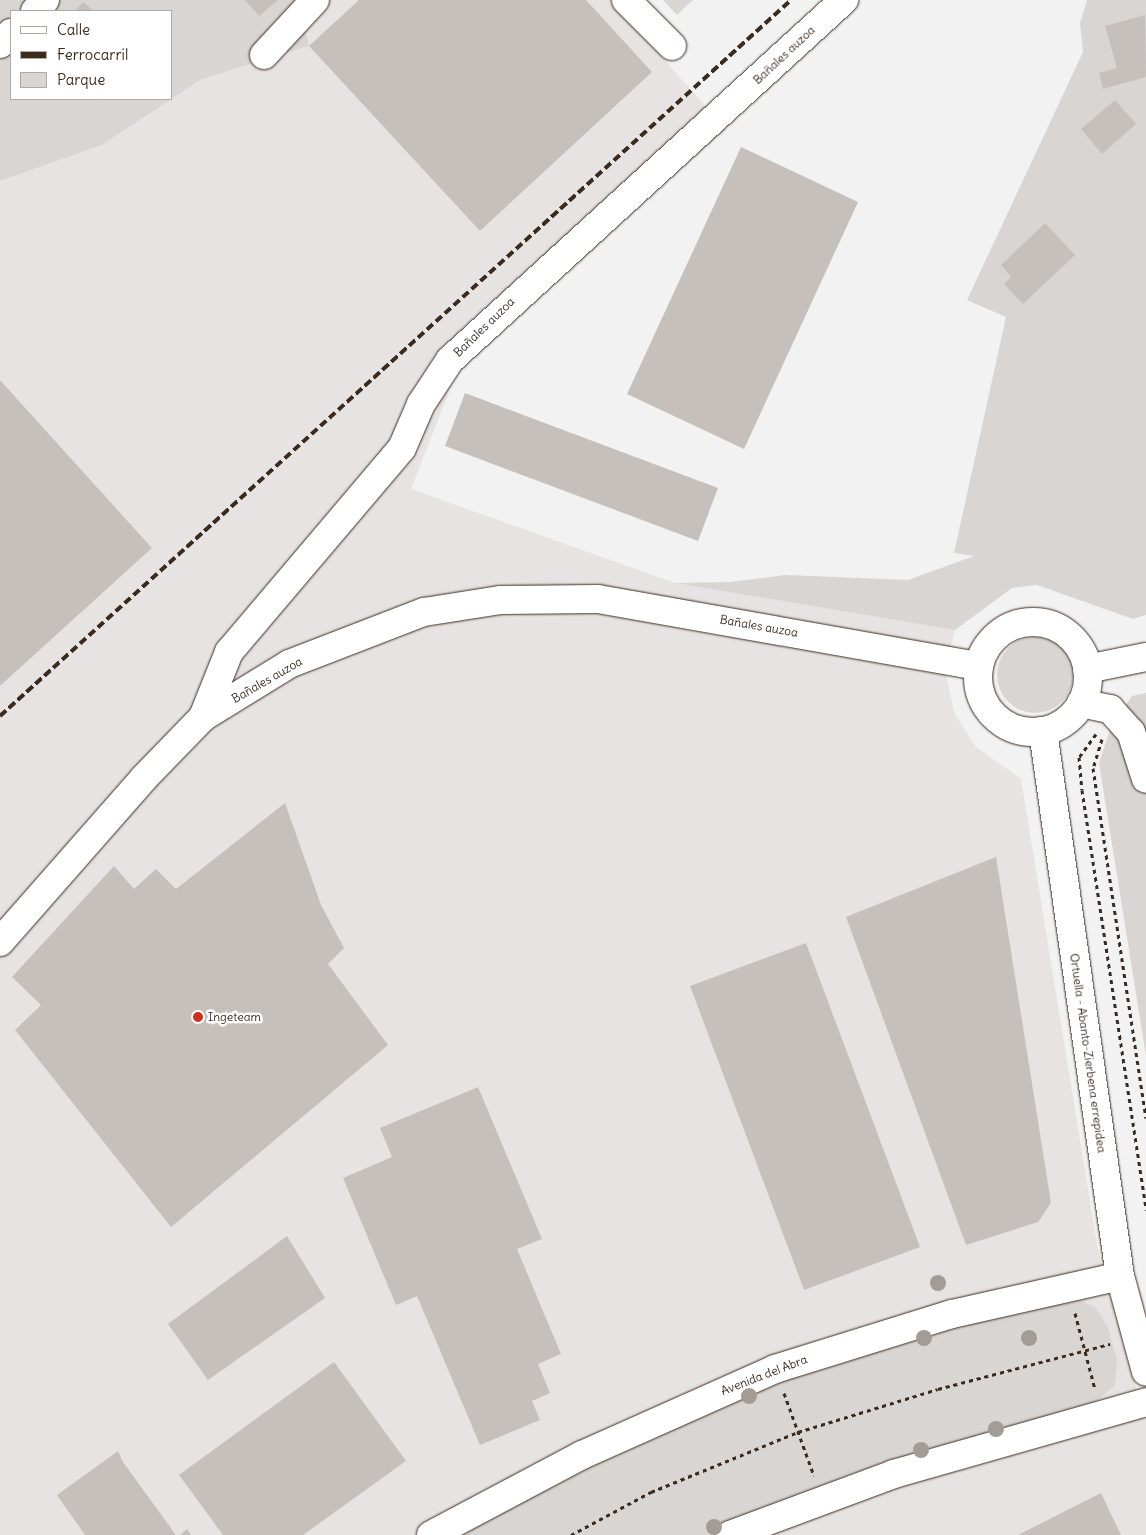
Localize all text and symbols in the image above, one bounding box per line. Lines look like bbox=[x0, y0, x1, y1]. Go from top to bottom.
legend bbox=[10, 10, 172, 100]
text: Calle bbox=[57, 20, 90, 39]
street label: Bañales auzoa bbox=[750, 23, 818, 87]
text: Ferrocarril bbox=[57, 45, 128, 64]
text: Parque bbox=[57, 70, 105, 89]
street label: Bañales auzoa bbox=[451, 294, 517, 360]
street label: Bañales auzoa bbox=[719, 612, 799, 640]
street label: Bañales auzoa bbox=[229, 654, 305, 706]
street label: Ortuella - Abanto-Zierbena errepidea bbox=[1067, 952, 1109, 1154]
place label: Ingeteam bbox=[208, 1010, 261, 1024]
marker: Ingeteam bbox=[192, 1011, 204, 1023]
street label: Avenida del Abra bbox=[719, 1352, 809, 1398]

